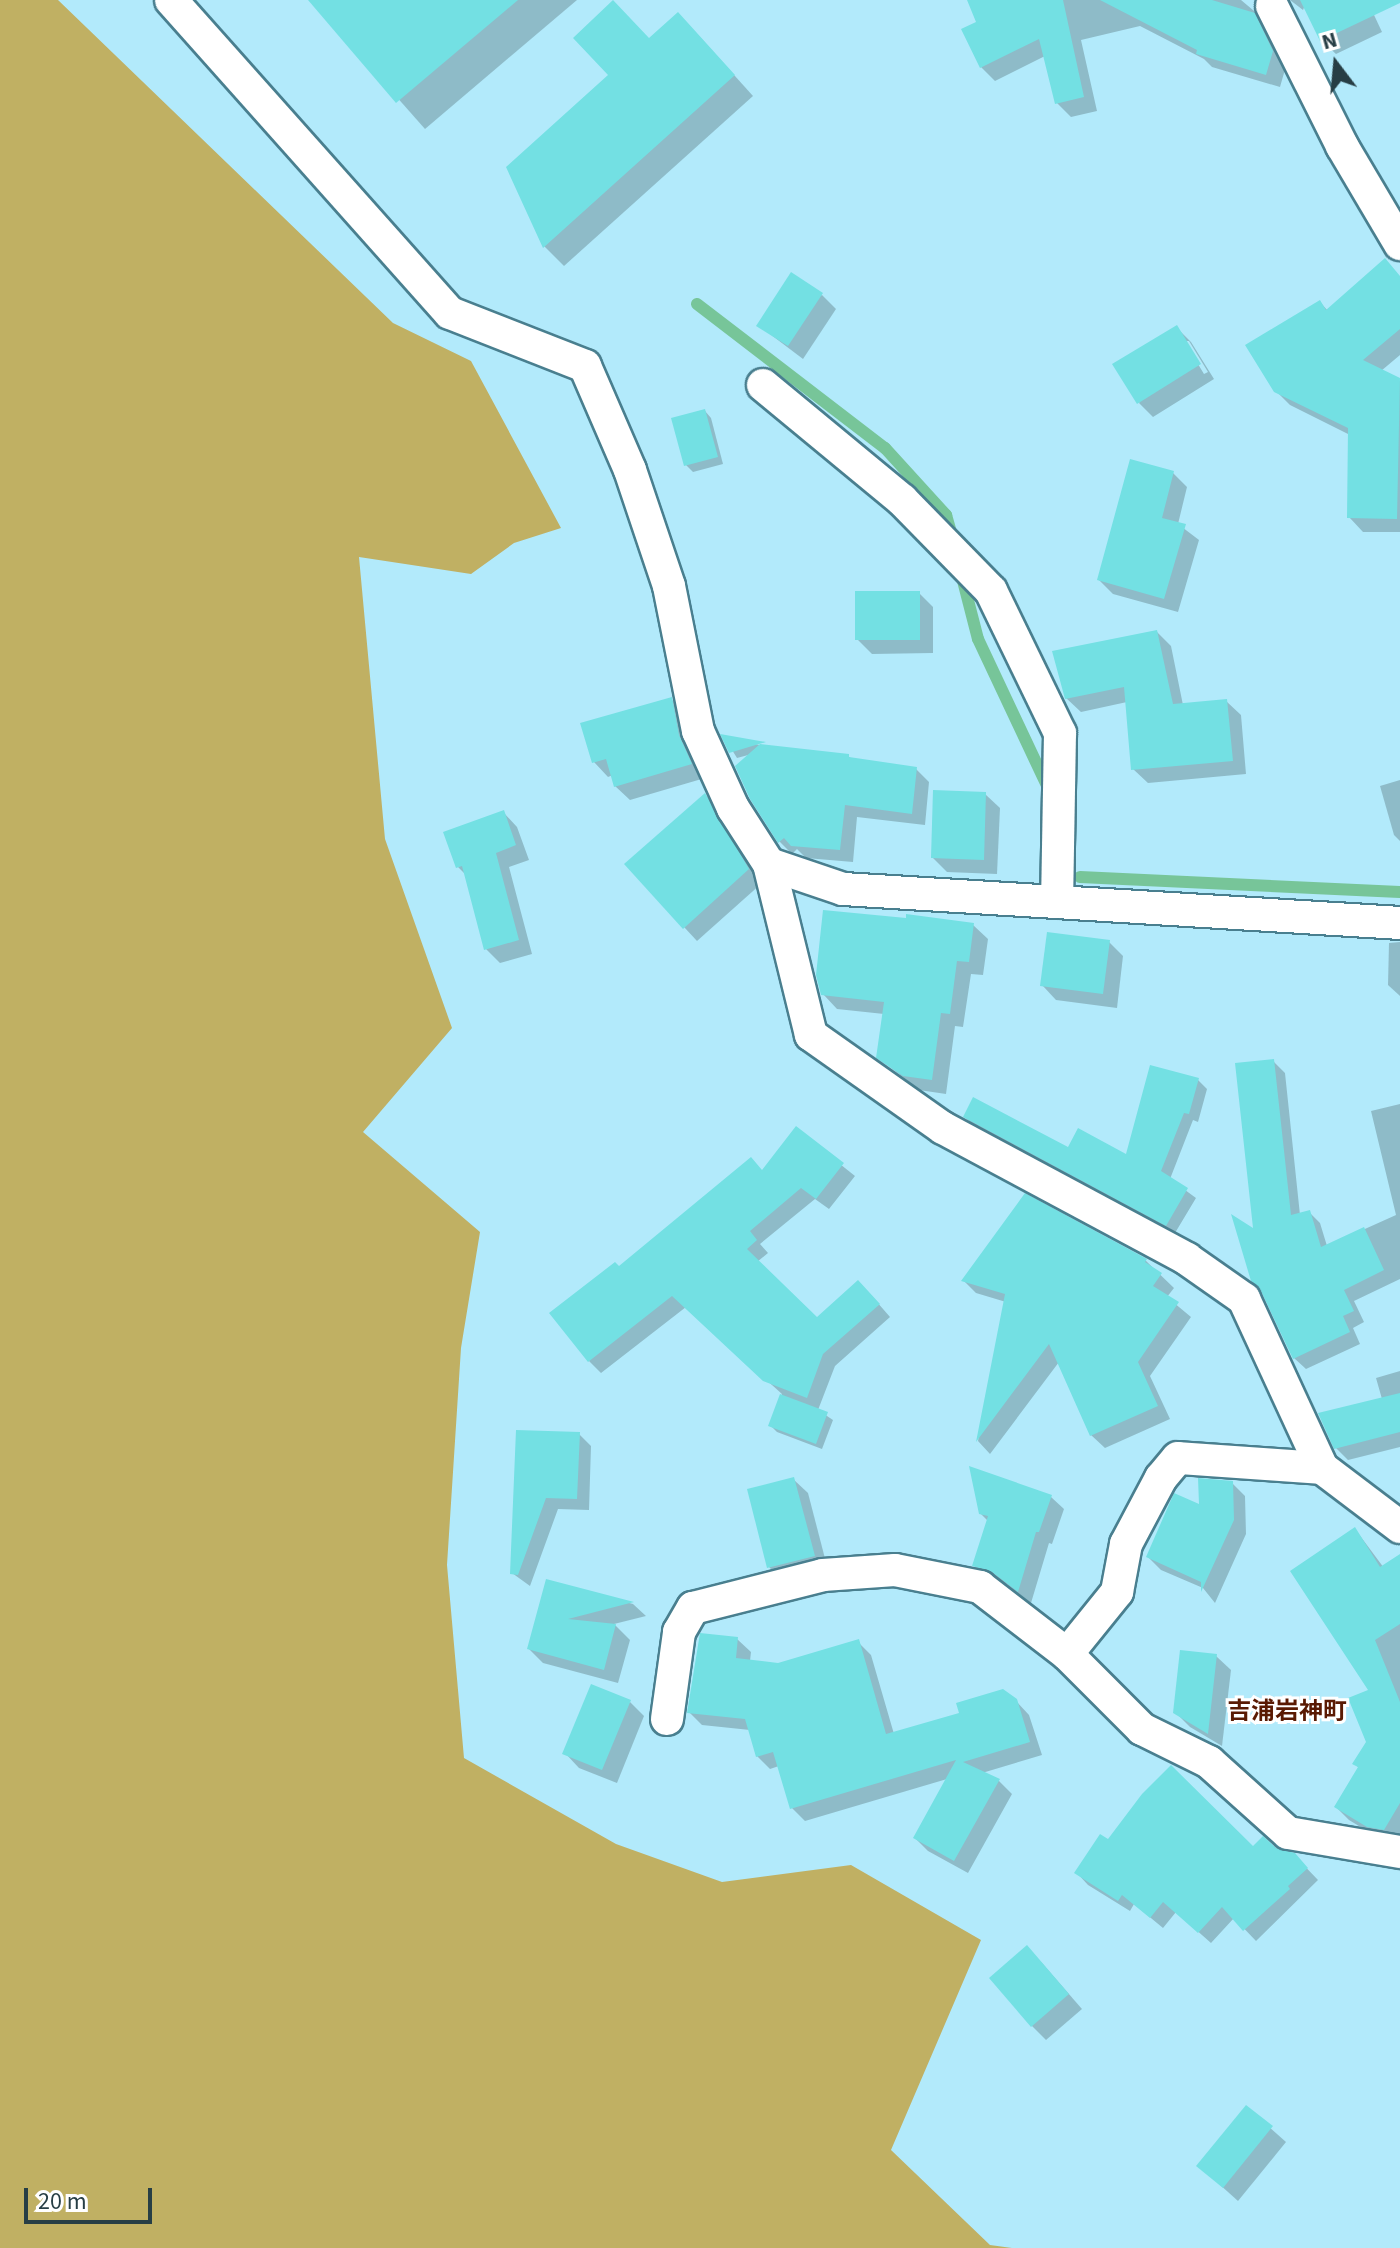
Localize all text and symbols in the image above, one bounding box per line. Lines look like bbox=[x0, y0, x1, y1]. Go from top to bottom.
north arrow bbox=[1296, 24, 1376, 104]
text: N bbox=[1318, 24, 1341, 58]
district label: 吉浦岩神町 bbox=[1227, 1698, 1347, 1726]
scale bar bbox=[28, 2172, 156, 2222]
text: 20 m bbox=[38, 2184, 87, 2219]

